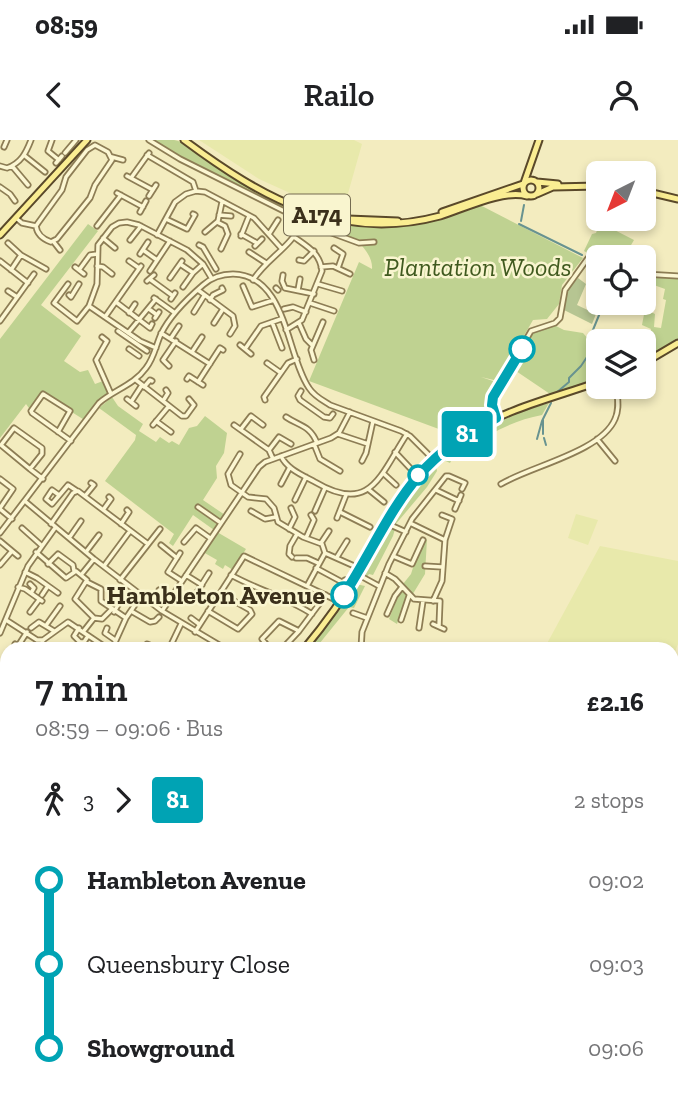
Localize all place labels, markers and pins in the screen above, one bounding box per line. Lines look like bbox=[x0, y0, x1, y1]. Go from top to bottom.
unlabelled marker bbox=[509, 336, 535, 362]
unlabelled marker bbox=[408, 465, 428, 485]
place label: Hambleton Avenue bbox=[106, 579, 325, 611]
marker: Hambleton Avenue bbox=[331, 582, 357, 608]

